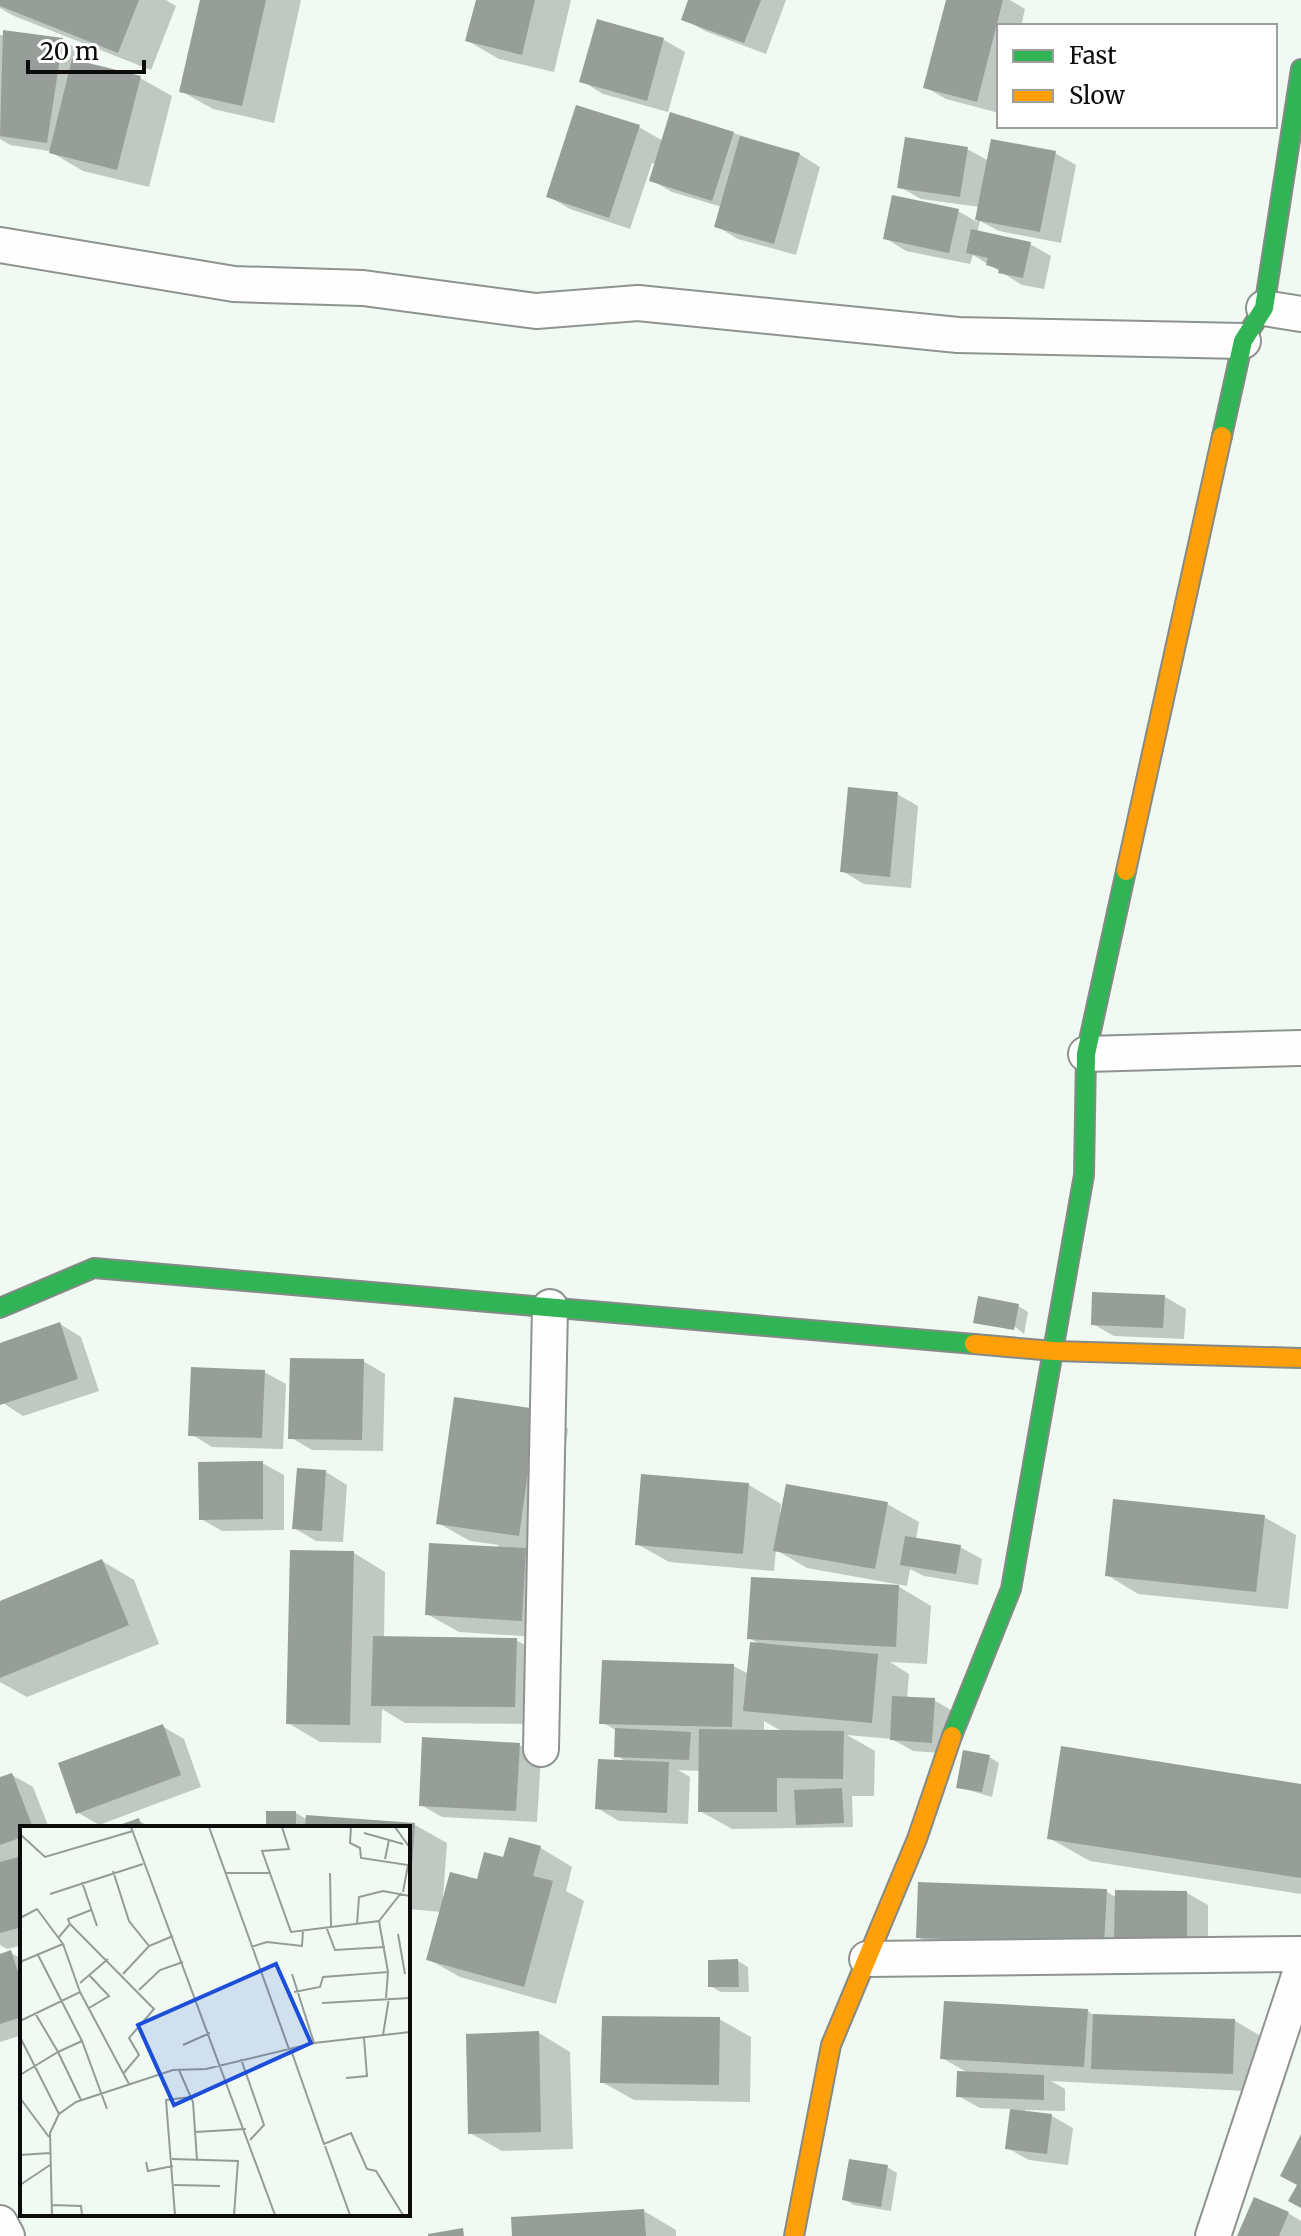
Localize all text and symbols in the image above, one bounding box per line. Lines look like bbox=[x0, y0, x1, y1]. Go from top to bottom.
scale bar bbox=[28, 24, 144, 74]
legend bbox=[997, 24, 1277, 128]
text: 20 m bbox=[40, 36, 99, 67]
text: Fast bbox=[1069, 40, 1117, 71]
text: Slow bbox=[1069, 80, 1125, 111]
inset map bbox=[20, 1826, 410, 2216]

